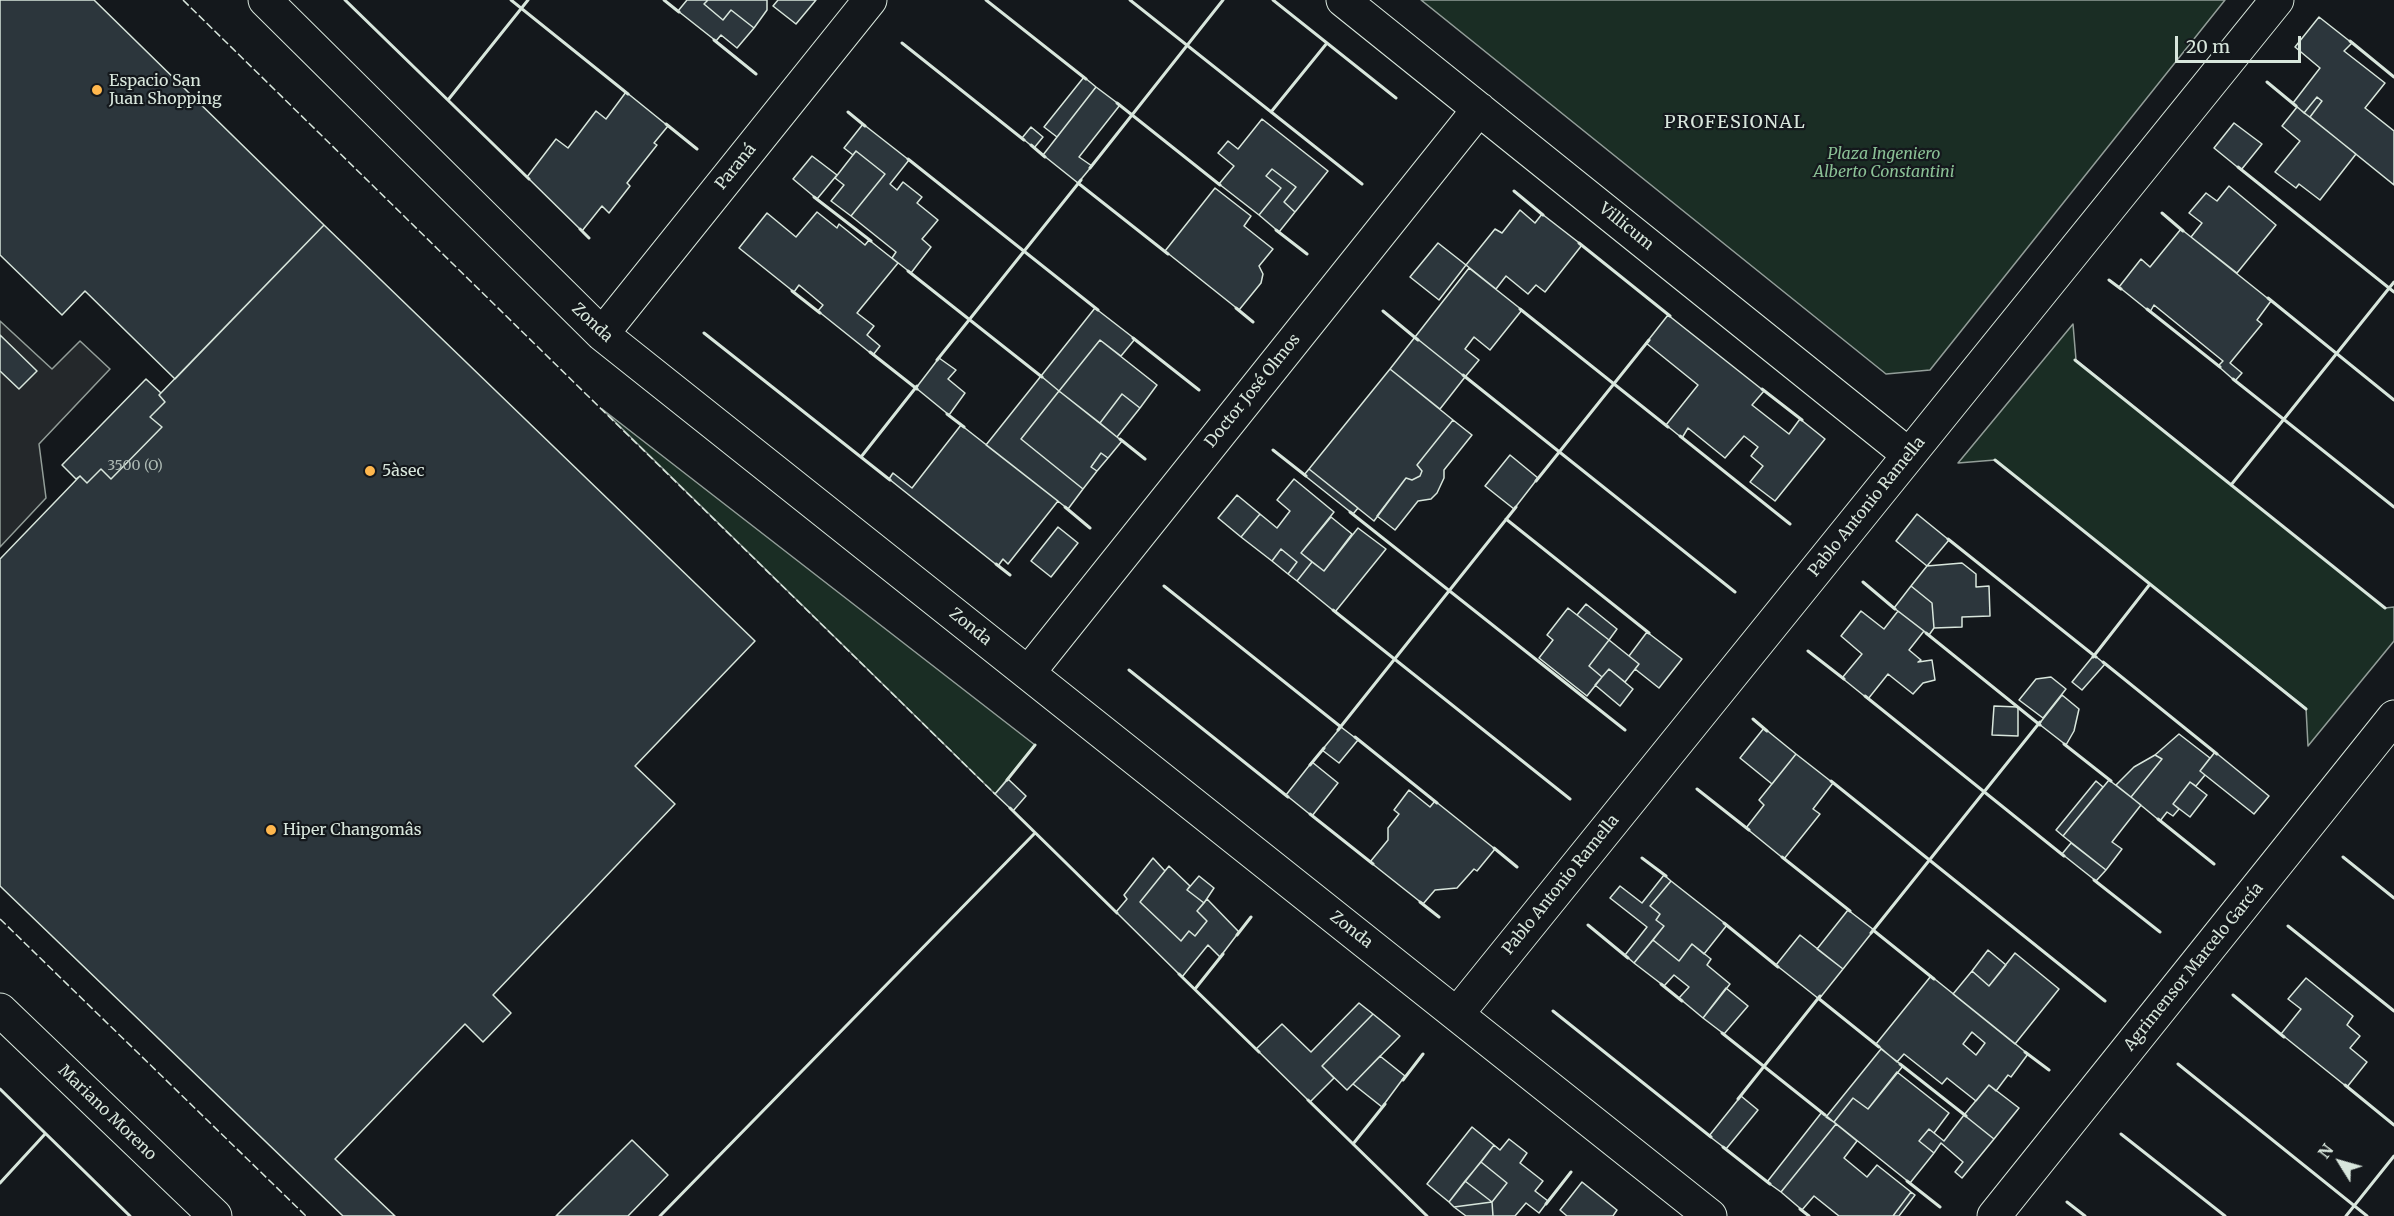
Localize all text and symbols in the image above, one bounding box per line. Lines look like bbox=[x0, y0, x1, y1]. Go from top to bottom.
scale bar bbox=[2178, 24, 2304, 62]
text: 20 m bbox=[2186, 35, 2230, 58]
place label: Espacio San Juan Shopping bbox=[109, 71, 222, 109]
marker: Espacio San Juan Shopping bbox=[90, 83, 104, 97]
district label: PROFESIONAL bbox=[1664, 112, 1806, 134]
street label: Paraná bbox=[712, 140, 760, 194]
park label: Plaza Ingeniero Alberto Constantini bbox=[1814, 144, 1954, 182]
street label: Villicum bbox=[1595, 199, 1657, 255]
street label: Zonda bbox=[568, 299, 616, 347]
street label: Doctor José Olmos bbox=[1201, 330, 1305, 452]
street label: Pablo Antonio Ramella bbox=[1805, 433, 1929, 581]
house number: 3500 (O) bbox=[107, 458, 163, 474]
place label: 5àsec bbox=[382, 461, 425, 481]
marker: 5àsec bbox=[363, 464, 377, 478]
street label: Zonda bbox=[945, 604, 995, 650]
street label: Pablo Antonio Ramella bbox=[1499, 811, 1623, 959]
place label: Hiper Changomâs bbox=[283, 820, 421, 840]
marker: Hiper Changomâs bbox=[264, 823, 278, 837]
street label: Agrimensor Marcelo García bbox=[2120, 879, 2268, 1055]
street label: Zonda bbox=[1326, 907, 1376, 953]
street label: Mariano Moreno bbox=[54, 1061, 160, 1165]
north arrow bbox=[2310, 1132, 2370, 1192]
text: N bbox=[2314, 1140, 2337, 1162]

